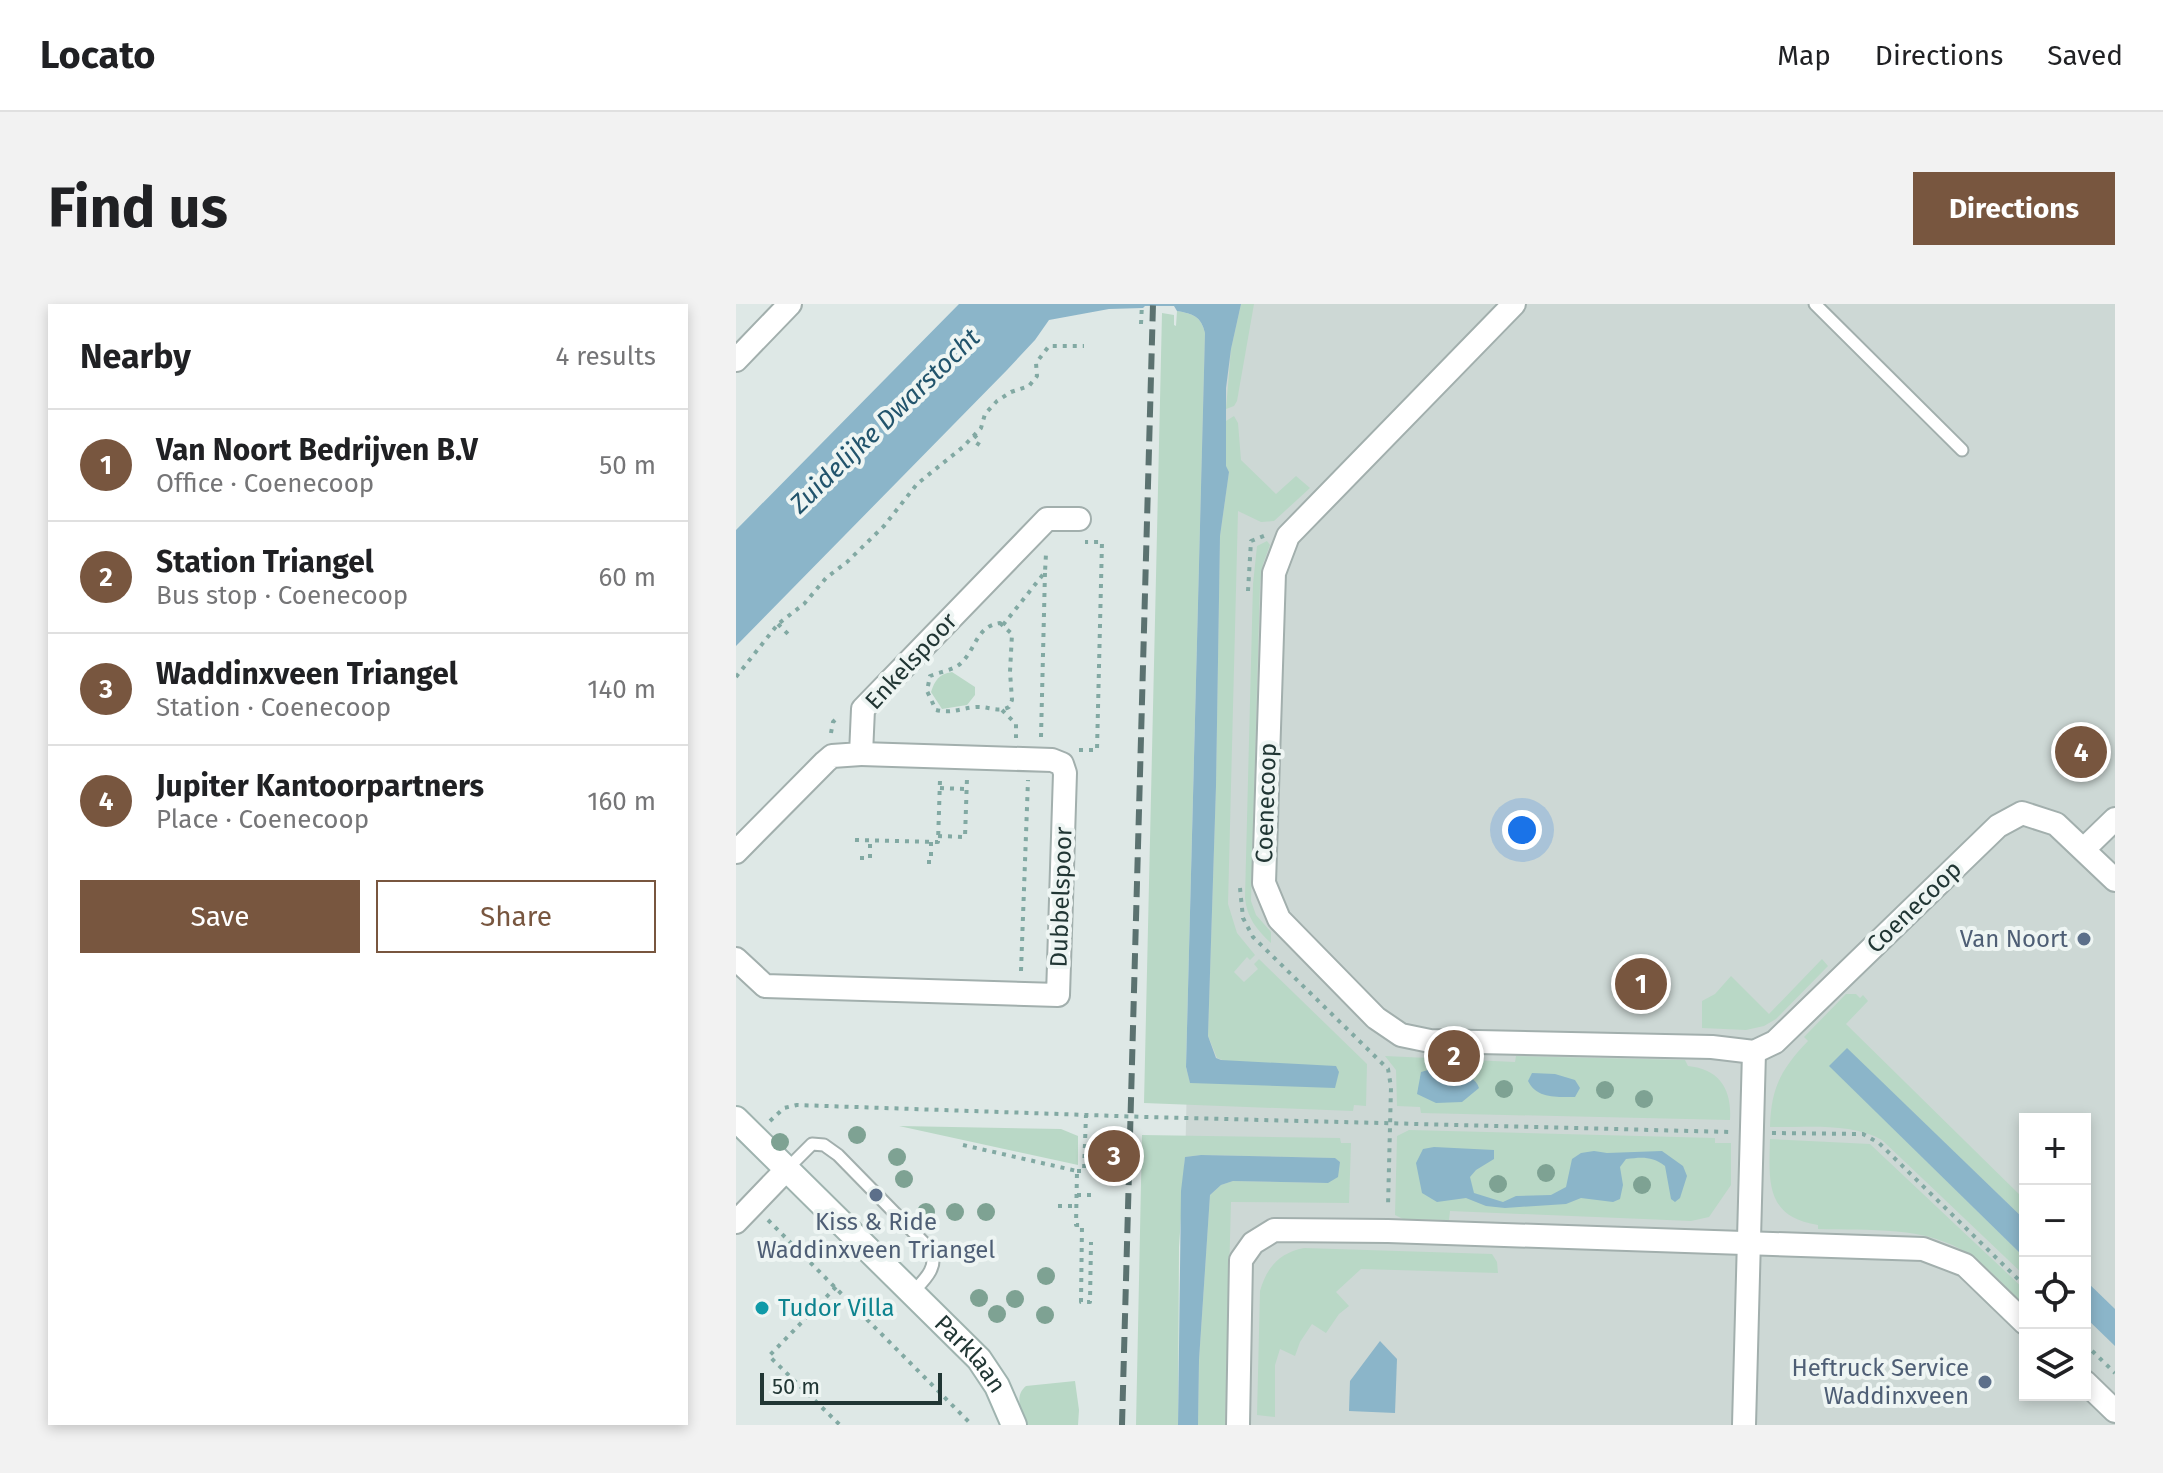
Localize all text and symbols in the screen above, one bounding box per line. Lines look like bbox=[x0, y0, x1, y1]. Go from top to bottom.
text: Locato bbox=[40, 32, 156, 78]
text: Map bbox=[1777, 39, 1831, 72]
text: Directions bbox=[1875, 39, 2003, 72]
text: Saved bbox=[2047, 39, 2123, 72]
button: Directions bbox=[1913, 172, 2115, 245]
text: Find us bbox=[48, 175, 228, 242]
water label: Zuidelijke Dwarstocht bbox=[783, 322, 987, 520]
text: Nearby bbox=[80, 336, 191, 377]
text: 4 results bbox=[555, 341, 656, 372]
text: Van Noort Bedrijven B.V bbox=[156, 432, 478, 468]
text: 1 bbox=[100, 450, 112, 481]
text: 50 m bbox=[599, 450, 656, 481]
text: Office · Coenecoop bbox=[156, 468, 374, 499]
text: Station Triangel bbox=[156, 544, 374, 580]
text: 2 bbox=[99, 562, 113, 593]
text: 60 m bbox=[598, 562, 656, 593]
text: Bus stop · Coenecoop bbox=[156, 580, 408, 611]
street label: Enkelspoor bbox=[859, 606, 963, 715]
text: Waddinxveen Triangel bbox=[156, 656, 458, 692]
text: 3 bbox=[99, 674, 113, 705]
text: 140 m bbox=[587, 674, 656, 705]
text: Station · Coenecoop bbox=[156, 692, 391, 723]
pin: 4 bbox=[2055, 722, 2107, 782]
street label: Coenecoop bbox=[1250, 742, 1282, 864]
text: Jupiter Kantoorpartners bbox=[156, 768, 484, 804]
text: 4 bbox=[99, 786, 113, 817]
text: 160 m bbox=[587, 786, 656, 817]
text: Place · Coenecoop bbox=[156, 804, 369, 835]
your location bbox=[1502, 810, 1542, 850]
street label: Dubbelspoor bbox=[1045, 825, 1077, 968]
street label: Coenecoop bbox=[1861, 855, 1967, 959]
button: Save bbox=[80, 880, 360, 953]
button: Share bbox=[376, 880, 656, 953]
place label: Van Noort bbox=[1960, 925, 2068, 953]
marker: Van Noort bbox=[2075, 930, 2093, 948]
pin: 1 bbox=[1615, 954, 1667, 1014]
pin: 2 bbox=[1428, 1026, 1480, 1086]
map controls bbox=[2019, 1113, 2091, 1401]
button: + bbox=[2019, 1113, 2091, 1185]
pin: 3 bbox=[1088, 1126, 1140, 1186]
button: − bbox=[2019, 1185, 2091, 1257]
marker: Kiss & Ride Waddinxveen Triangel bbox=[867, 1186, 885, 1204]
place label: Kiss & Ride Waddinxveen Triangel bbox=[757, 1208, 995, 1264]
button: locate bbox=[2019, 1257, 2091, 1329]
place label: Tudor Villa bbox=[778, 1294, 895, 1322]
marker: Tudor Villa bbox=[753, 1299, 771, 1317]
street label: Parklaan bbox=[929, 1309, 1011, 1398]
button: layers bbox=[2019, 1329, 2091, 1401]
place label: Heftruck Service Waddinxveen bbox=[1791, 1354, 1969, 1410]
scale bar bbox=[760, 1369, 942, 1405]
text: 50 m bbox=[772, 1373, 820, 1400]
marker: Heftruck Service Waddinxveen bbox=[1976, 1373, 1994, 1391]

